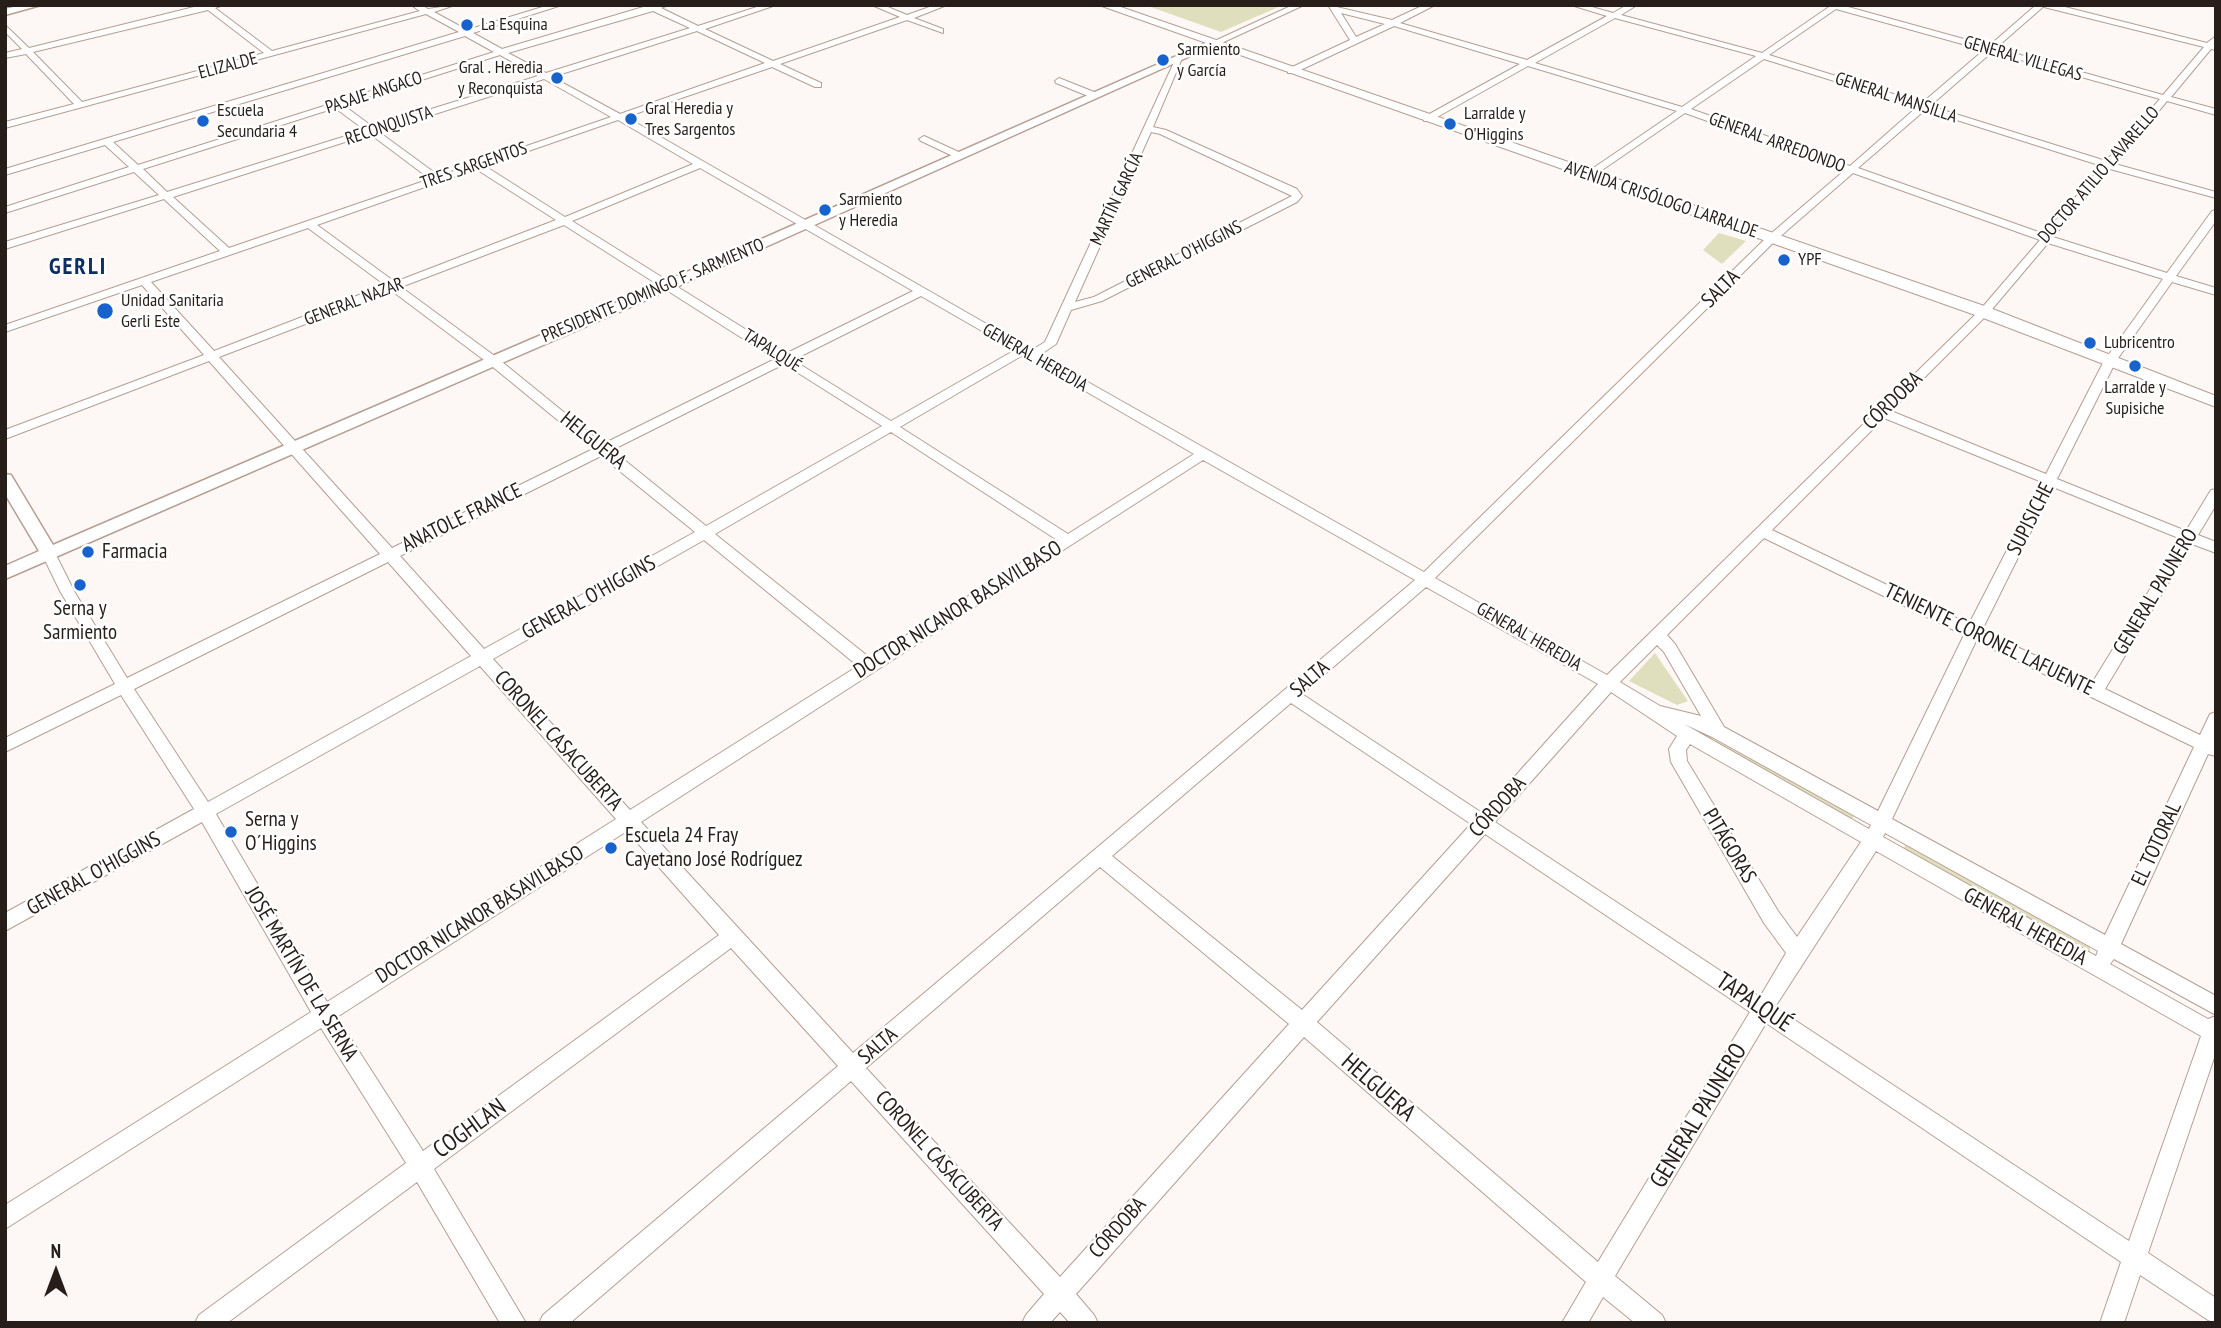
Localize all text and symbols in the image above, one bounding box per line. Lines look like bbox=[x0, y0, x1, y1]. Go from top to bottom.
place label: La Esquina bbox=[481, 14, 548, 36]
marker: La Esquina bbox=[459, 17, 475, 33]
street label: GENERAL VILLEGAS bbox=[1961, 32, 2085, 86]
place label: Sarmiento y García bbox=[1177, 39, 1240, 82]
street label: ELIZALDE bbox=[196, 48, 260, 84]
marker: Sarmiento y García bbox=[1155, 52, 1171, 68]
place label: Gral . Heredia y Reconquista bbox=[458, 57, 543, 100]
street label: PASAJE ANGACO bbox=[323, 67, 425, 119]
street label: GENERAL MANSILLA bbox=[1832, 68, 1960, 128]
marker: Gral . Heredia y Reconquista bbox=[549, 70, 565, 86]
place label: Gral Heredia y Tres Sargentos bbox=[645, 98, 735, 140]
place label: Escuela Secundaria 4 bbox=[217, 100, 297, 142]
street label: RECONQUISTA bbox=[343, 102, 435, 150]
street label: DOCTOR ATILIO LAVARELLO bbox=[2034, 102, 2164, 248]
place label: Larralde y O'Higgins bbox=[1464, 103, 1525, 146]
street label: GENERAL ARREDONDO bbox=[1706, 108, 1848, 178]
marker: Gral Heredia y Tres Sargentos bbox=[623, 111, 639, 127]
marker: Escuela Secundaria 4 bbox=[195, 113, 211, 129]
marker: Larralde y O'Higgins bbox=[1442, 116, 1458, 132]
street label: TRES SARGENTOS bbox=[418, 138, 530, 194]
street label: MARTÍN GARCÍA bbox=[1086, 149, 1148, 249]
street label: AVENIDA CRISÓLOGO LARRALDE bbox=[1562, 157, 1760, 243]
place label: Sarmiento y Heredia bbox=[839, 189, 902, 232]
marker: Sarmiento y Heredia bbox=[817, 202, 833, 218]
street label: GENERAL O'HIGGINS bbox=[1122, 216, 1246, 294]
street label: PRESIDENTE DOMINGO F. SARMIENTO bbox=[538, 234, 768, 348]
place label: YPF bbox=[1798, 249, 1822, 271]
marker: YPF bbox=[1776, 252, 1792, 268]
district label: GERLI bbox=[50, 253, 106, 281]
street label: SALTA bbox=[1697, 265, 1745, 313]
street label: GENERAL NAZAR bbox=[301, 273, 407, 331]
place label: Unidad Sanitaria Gerli Este bbox=[121, 290, 224, 332]
marker: Unidad Sanitaria Gerli Este bbox=[95, 301, 115, 321]
street label: GENERAL HEREDIA bbox=[979, 319, 1091, 397]
street label: TAPALQUÉ bbox=[739, 325, 805, 377]
place label: Lubricentro bbox=[2104, 332, 2175, 354]
marker: Lubricentro bbox=[2082, 335, 2098, 351]
marker: Larralde y Supisiche bbox=[2127, 358, 2143, 374]
street label: CÓRDOBA bbox=[1858, 367, 1928, 435]
place label: Larralde y Supisiche bbox=[2104, 377, 2166, 420]
street label: HELGUERA bbox=[555, 407, 631, 475]
street label: ANATOLE FRANCE bbox=[398, 478, 526, 558]
street label: SUPISICHE bbox=[2002, 479, 2060, 559]
street label: GENERAL PAUNERO bbox=[2108, 524, 2204, 660]
street label: DOCTOR NICANOR BASAVILBASO bbox=[849, 536, 1067, 684]
place label: Farmacia bbox=[102, 539, 167, 565]
marker: Farmacia bbox=[80, 544, 96, 560]
street label: GENERAL O'HIGGINS bbox=[518, 551, 660, 645]
marker: Serna y Sarmiento bbox=[72, 577, 88, 593]
street label: TENIENTE CORONEL LAFUENTE bbox=[1880, 578, 2098, 702]
place label: Serna y Sarmiento bbox=[43, 596, 117, 646]
street label: GENERAL HEREDIA bbox=[1473, 598, 1585, 676]
street label: SALTA bbox=[1285, 655, 1335, 703]
street label: CORONEL CASACUBERTA bbox=[489, 666, 627, 816]
street label: CÓRDOBA bbox=[1464, 771, 1532, 843]
street label: EL TOTORAL bbox=[2127, 798, 2187, 890]
street label: PITÁGORAS bbox=[1697, 804, 1761, 888]
place label: Serna y O´Higgins bbox=[245, 807, 317, 857]
place label: Escuela 24 Fray Cayetano José Rodríguez bbox=[625, 823, 803, 873]
marker: Serna y O´Higgins bbox=[223, 824, 239, 840]
street label: GENERAL O'HIGGINS bbox=[23, 827, 165, 921]
marker: Escuela 24 Fray Cayetano José Rodríguez bbox=[603, 840, 619, 856]
street label: DOCTOR NICANOR BASAVILBASO bbox=[371, 841, 589, 989]
street label: JOSÉ MARTÍN DE LA SERNA bbox=[239, 882, 363, 1066]
street label: GENERAL HEREDIA bbox=[1959, 883, 2091, 971]
street label: TAPALQUÉ bbox=[1710, 967, 1798, 1039]
street label: SALTA bbox=[853, 1022, 903, 1070]
street label: GENERAL PAUNERO bbox=[1645, 1039, 1753, 1193]
street label: HELGUERA bbox=[1335, 1048, 1421, 1128]
street label: CORONEL CASACUBERTA bbox=[870, 1086, 1008, 1236]
street label: COGHLAN bbox=[428, 1093, 512, 1165]
street label: CÓRDOBA bbox=[1084, 1192, 1152, 1264]
north arrow bbox=[21, 1237, 91, 1307]
text: N bbox=[51, 1239, 61, 1263]

